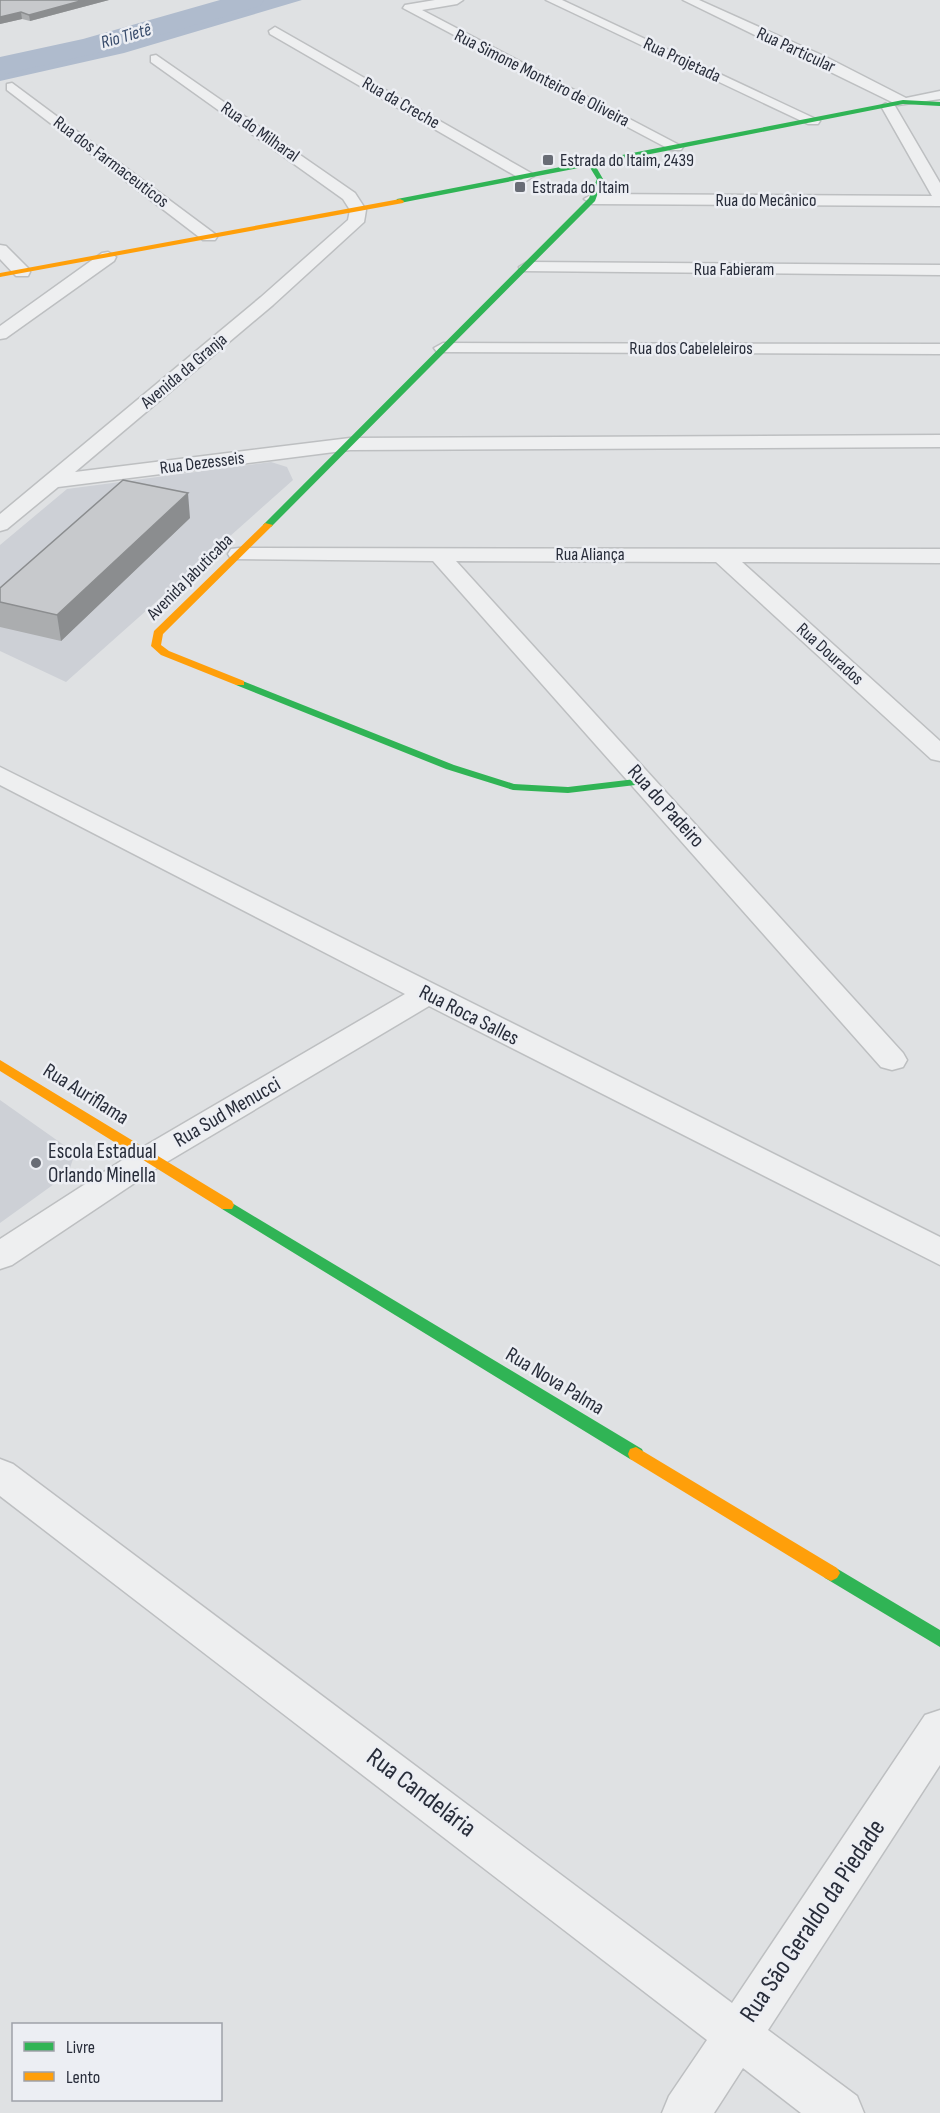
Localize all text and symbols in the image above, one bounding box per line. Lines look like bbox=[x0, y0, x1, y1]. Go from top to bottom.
water label: Rio Tietê bbox=[98, 19, 154, 53]
street label: Rua Particular bbox=[753, 23, 839, 77]
street label: Rua Simone Monteiro de Oliveira bbox=[451, 25, 633, 131]
street label: Rua Projetada bbox=[640, 33, 724, 87]
street label: Rua da Creche bbox=[359, 72, 443, 134]
street label: Rua do Milharal bbox=[217, 97, 303, 167]
street label: Rua dos Farmaceuticos bbox=[49, 112, 173, 212]
place label: Estrada do Itaim, 2439 bbox=[560, 150, 694, 171]
marker: Estrada do Itaim, 2439 bbox=[541, 153, 555, 167]
place label: Estrada do Itaim bbox=[532, 177, 629, 198]
marker: Estrada do Itaim bbox=[513, 180, 527, 194]
street label: Rua do Mecânico bbox=[716, 190, 816, 211]
street label: Rua Fabieram bbox=[694, 259, 774, 280]
street label: Avenida da Granja bbox=[136, 329, 231, 414]
street label: Rua dos Cabeleleiros bbox=[629, 338, 753, 359]
street label: Rua Dezesseis bbox=[159, 447, 245, 479]
street label: Avenida Jabuticaba bbox=[142, 530, 237, 625]
street label: Rua Aliança bbox=[555, 544, 625, 565]
street label: Rua Dourados bbox=[792, 619, 868, 689]
street label: Rua do Padeiro bbox=[622, 759, 710, 853]
street label: Rua Roca Salles bbox=[415, 979, 523, 1051]
street label: Rua Auriflama bbox=[38, 1058, 134, 1130]
street label: Rua Sud Menucci bbox=[169, 1071, 285, 1153]
place label: Escola Estadual Orlando Minella bbox=[48, 1139, 157, 1188]
marker: Escola Estadual Orlando Minella bbox=[29, 1156, 43, 1170]
street label: Rua Nova Palma bbox=[501, 1342, 609, 1420]
street label: Rua Candelária bbox=[360, 1742, 482, 1844]
street label: Rua São Geraldo da Piedade bbox=[734, 1814, 892, 2028]
legend bbox=[12, 2023, 222, 2101]
text: Livre bbox=[66, 2037, 95, 2058]
text: Lento bbox=[66, 2067, 100, 2088]

